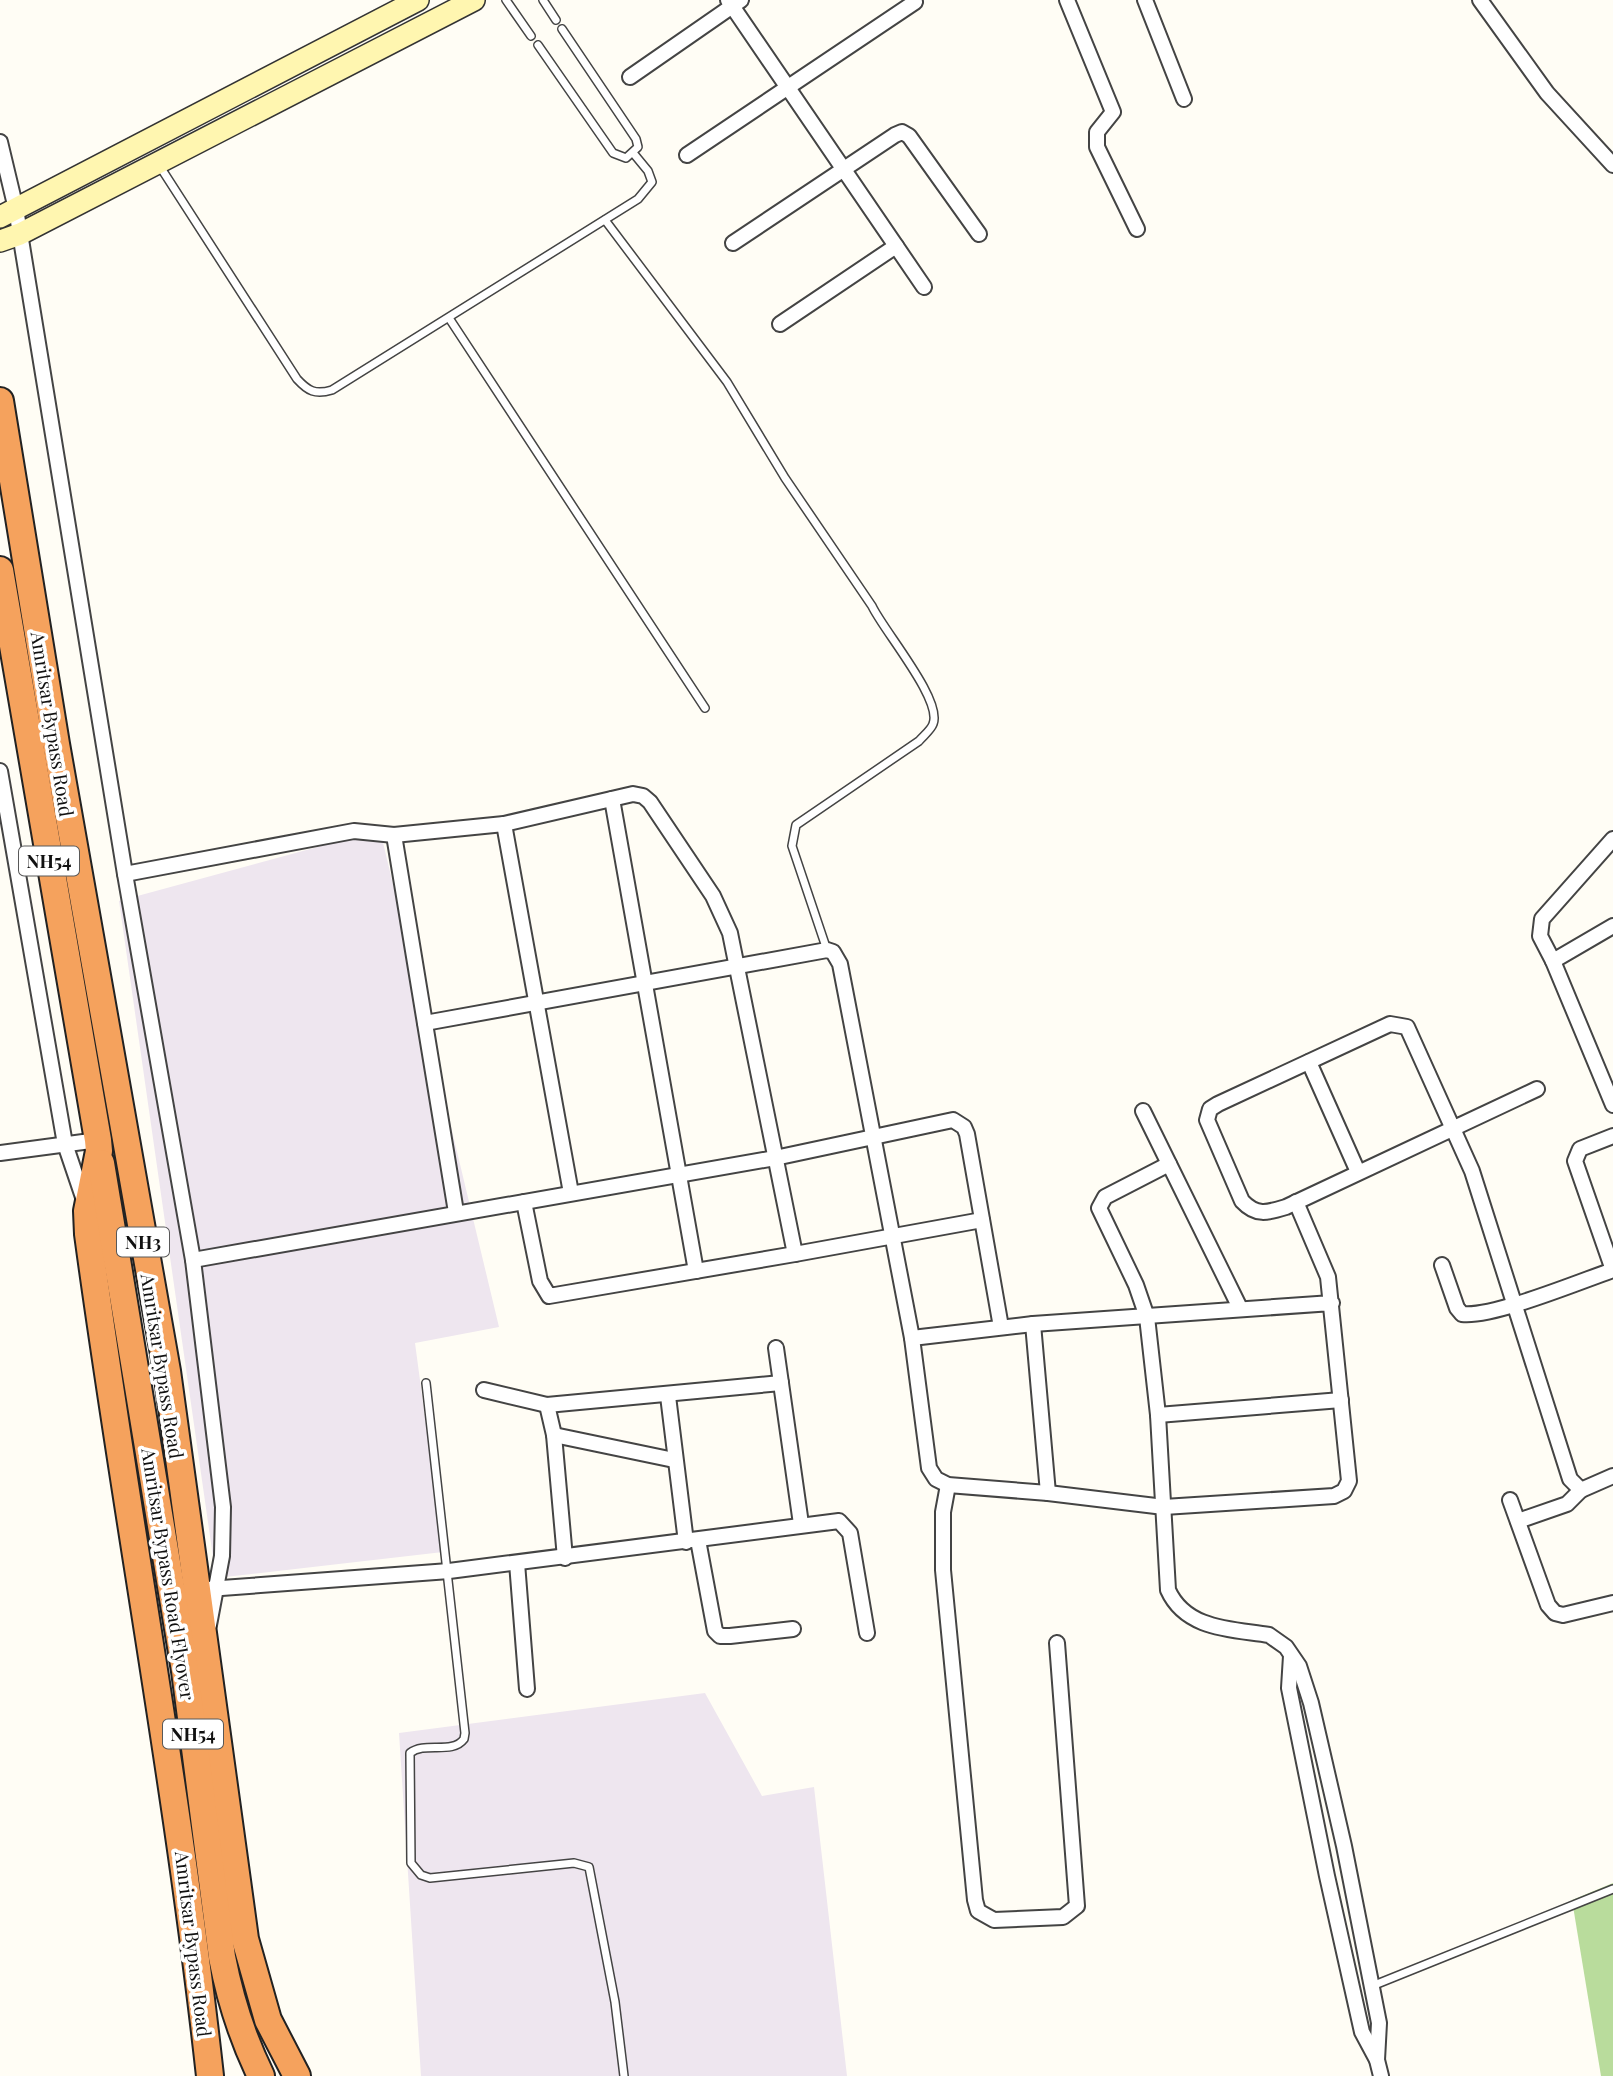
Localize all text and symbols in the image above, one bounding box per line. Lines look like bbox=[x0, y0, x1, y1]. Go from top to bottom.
street label: Amritsar Bypass Road bbox=[25, 629, 80, 818]
road number: NH54 bbox=[19, 846, 79, 876]
road number: NH3 bbox=[117, 1227, 169, 1256]
street label: Amritsar Bypass Road bbox=[135, 1271, 190, 1460]
street label: Amritsar Bypass Road Flyover bbox=[136, 1445, 202, 1702]
road number: NH54 bbox=[163, 1720, 223, 1749]
street label: Amritsar Bypass Road bbox=[170, 1849, 218, 2038]

